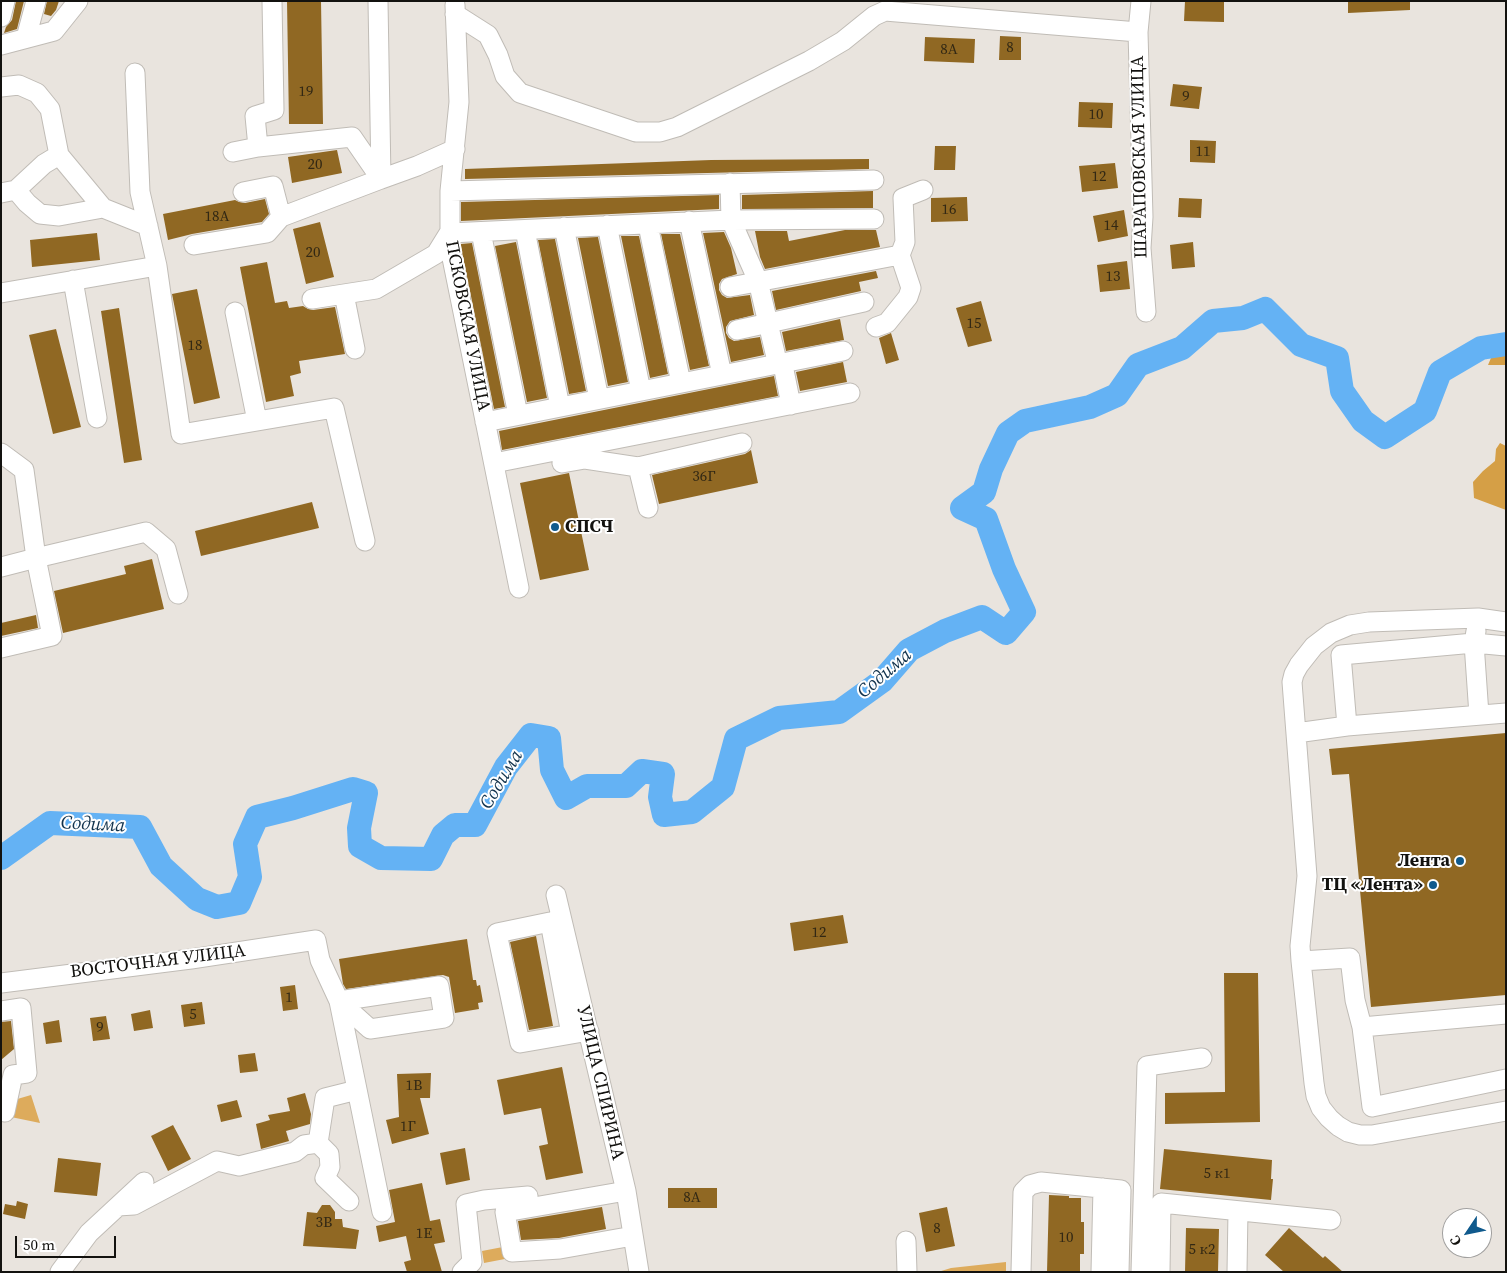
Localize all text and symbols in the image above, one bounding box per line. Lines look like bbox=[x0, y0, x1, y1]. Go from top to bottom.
house number: 8 bbox=[1006, 39, 1014, 57]
house number: 8А bbox=[940, 41, 958, 59]
street label: ШАРАПОВСКАЯ УЛИЦА bbox=[1127, 55, 1153, 259]
house number: 19 bbox=[299, 83, 313, 101]
house number: 9 bbox=[1182, 88, 1190, 106]
house number: 10 bbox=[1089, 106, 1103, 124]
house number: 11 bbox=[1196, 143, 1210, 161]
house number: 20 bbox=[308, 156, 322, 174]
house number: 12 bbox=[1092, 168, 1106, 186]
house number: 16 bbox=[942, 201, 956, 219]
house number: 18А bbox=[205, 208, 229, 226]
house number: 14 bbox=[1104, 217, 1118, 235]
street label: ПСКОВСКАЯ УЛИЦА bbox=[440, 239, 494, 413]
house number: 20 bbox=[306, 244, 320, 262]
house number: 13 bbox=[1106, 268, 1120, 286]
house number: 15 bbox=[967, 315, 981, 333]
house number: 18 bbox=[188, 337, 202, 355]
house number: 36Г bbox=[692, 468, 716, 486]
place label: СПСЧ bbox=[565, 516, 613, 538]
marker: СПСЧ bbox=[549, 521, 561, 533]
water label: Содима bbox=[853, 644, 917, 704]
water label: Содима bbox=[476, 746, 528, 814]
water label: Содима bbox=[60, 812, 126, 838]
place label: Лента bbox=[1398, 850, 1450, 872]
marker: Лента bbox=[1454, 855, 1466, 867]
place label: ТЦ «Лента» bbox=[1322, 874, 1423, 896]
marker: ТЦ «Лента» bbox=[1427, 879, 1439, 891]
house number: 12 bbox=[812, 924, 826, 942]
street label: ВОСТОЧНАЯ УЛИЦА bbox=[69, 941, 247, 983]
house number: 1 bbox=[285, 989, 293, 1007]
street label: УЛИЦА СПИРИНА bbox=[572, 1004, 628, 1162]
house number: 5 bbox=[189, 1006, 197, 1024]
house number: 9 bbox=[96, 1019, 104, 1037]
house number: 1В bbox=[406, 1077, 422, 1095]
house number: 1Г bbox=[400, 1118, 416, 1136]
house number: 5 к1 bbox=[1204, 1165, 1230, 1183]
house number: 8А bbox=[683, 1189, 701, 1207]
north arrow bbox=[1442, 1208, 1492, 1258]
house number: 3В bbox=[316, 1214, 332, 1232]
house number: 8 bbox=[933, 1220, 941, 1238]
house number: 1Е bbox=[416, 1225, 432, 1243]
scale bar bbox=[18, 1226, 119, 1258]
house number: 10 bbox=[1059, 1229, 1073, 1247]
text: С bbox=[1445, 1232, 1466, 1250]
text: 50 m bbox=[23, 1234, 55, 1255]
house number: 5 к2 bbox=[1189, 1241, 1215, 1259]

